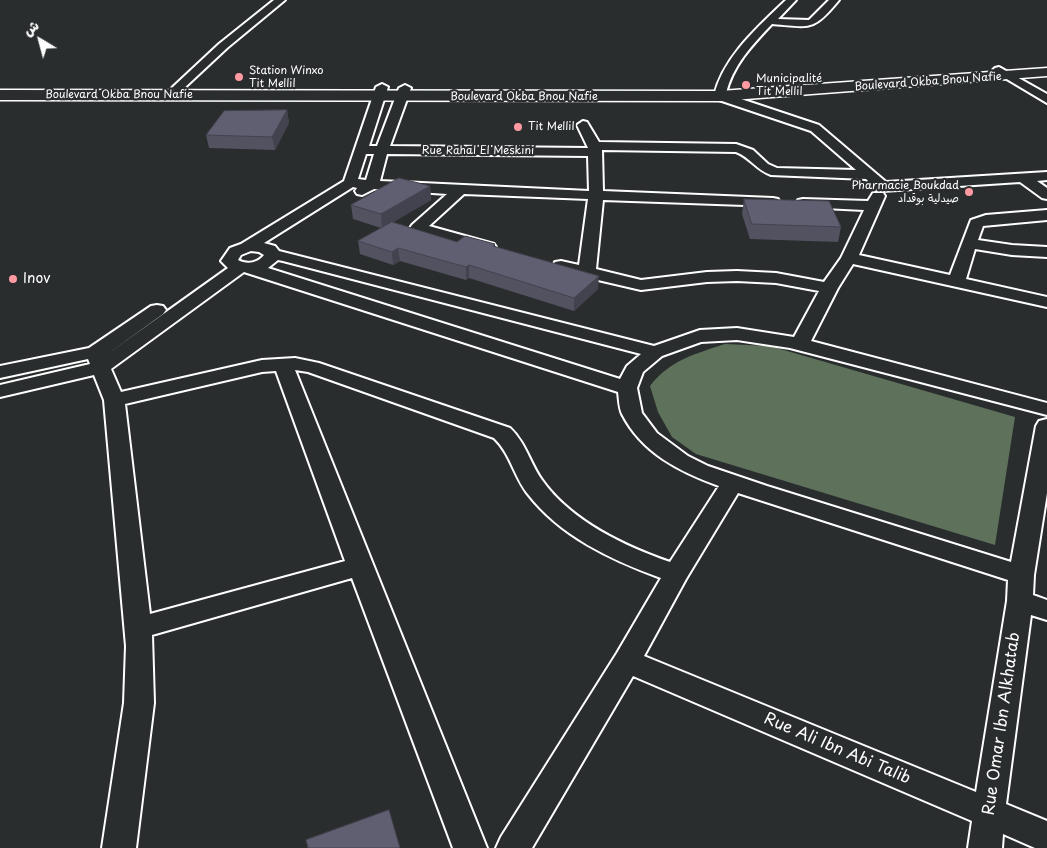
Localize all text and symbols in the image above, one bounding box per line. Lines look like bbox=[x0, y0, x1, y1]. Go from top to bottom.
north arrow bbox=[15, 15, 65, 65]
text: ش bbox=[18, 15, 43, 41]
place label: Station Winxo Tit Mellil bbox=[249, 64, 324, 90]
street label: Boulevard Okba Bnou Nafie bbox=[854, 70, 1002, 94]
marker: Station Winxo Tit Mellil bbox=[233, 71, 245, 83]
place label: Municipalité Tit Mellil bbox=[756, 72, 822, 98]
marker: Municipalité Tit Mellil bbox=[740, 79, 752, 91]
street label: Boulevard Okba Bnou Nafie bbox=[45, 88, 193, 102]
street label: Boulevard Okba Bnou Nafie bbox=[450, 90, 598, 104]
place label: Tit Mellil bbox=[528, 120, 574, 134]
marker: Tit Mellil bbox=[512, 121, 524, 133]
street label: Rue Rahal El Meskini bbox=[422, 144, 534, 158]
place label: Pharmacie Boukdad صيدلية بوقداد bbox=[851, 179, 959, 205]
marker: Pharmacie Boukdad صيدلية بوقداد bbox=[963, 186, 975, 198]
place label: Inov bbox=[23, 271, 50, 287]
marker: Inov bbox=[7, 273, 19, 285]
street label: Rue Omar Ibn Alkhatab bbox=[980, 631, 1024, 817]
street label: Rue Ali Ibn Abi Talib bbox=[761, 709, 913, 789]

